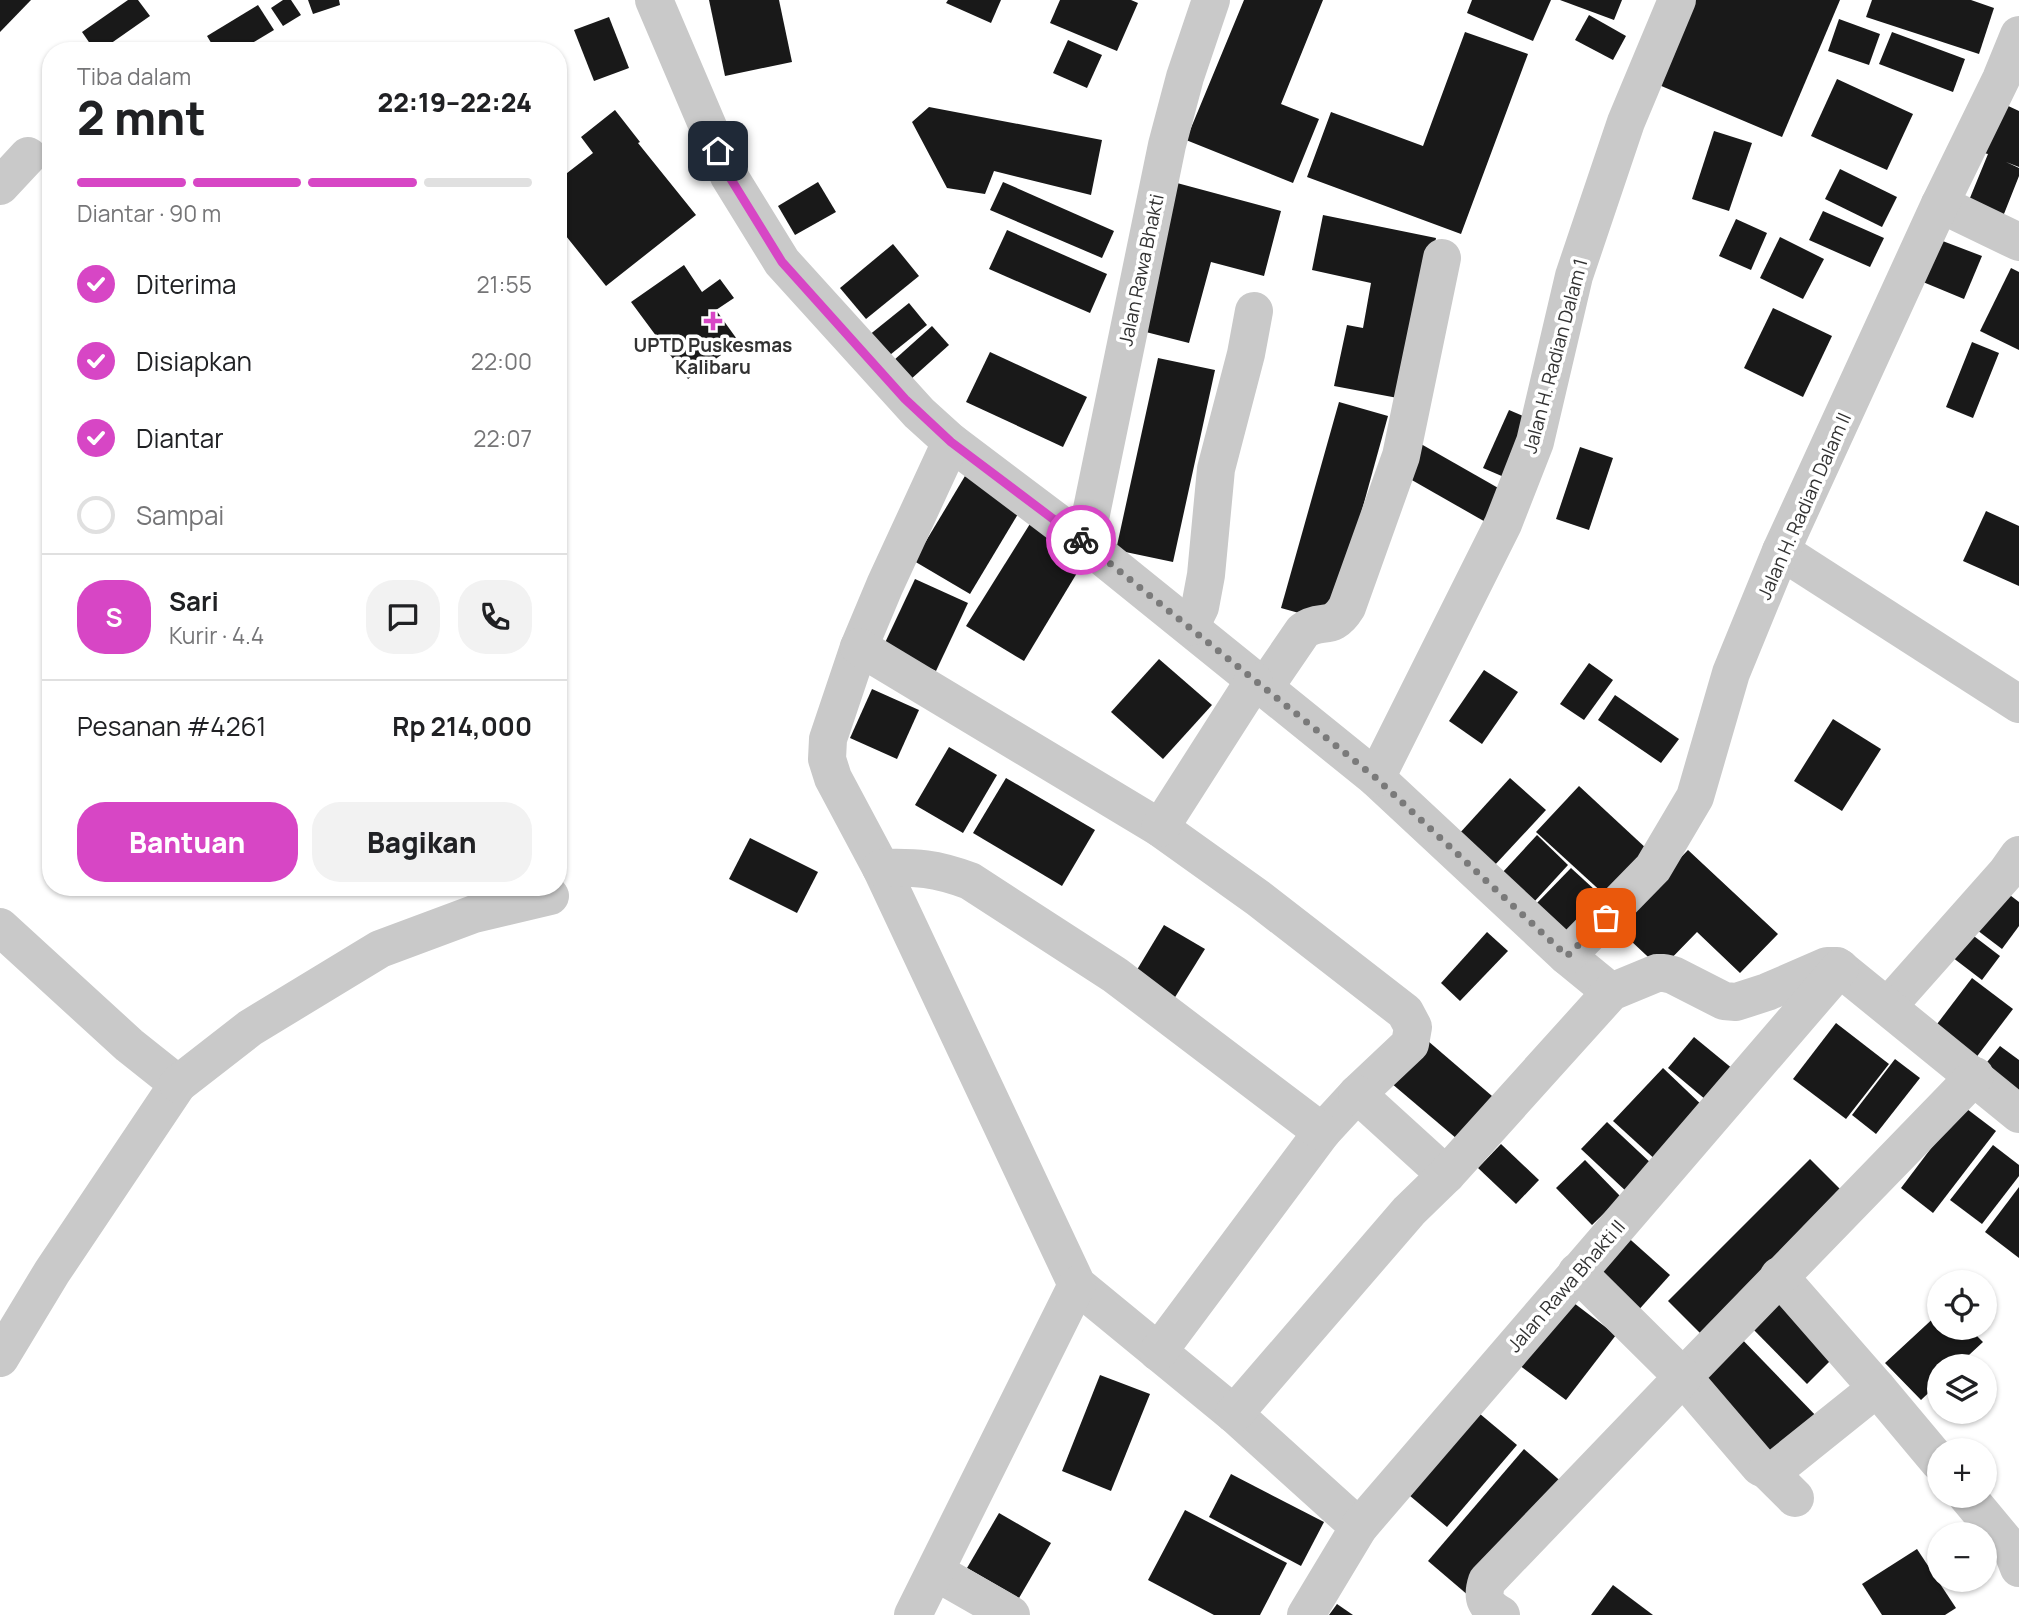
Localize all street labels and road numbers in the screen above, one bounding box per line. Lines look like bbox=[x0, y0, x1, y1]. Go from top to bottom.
street label: Jalan Rawa Bhakti bbox=[1112, 192, 1170, 348]
street label: Jalan H. Radian Dalam 1 bbox=[1516, 256, 1594, 456]
street label: Jalan H. Radian Dalam II bbox=[1751, 408, 1857, 604]
street label: Jalan Rawa Bhakti II bbox=[1501, 1214, 1631, 1358]

